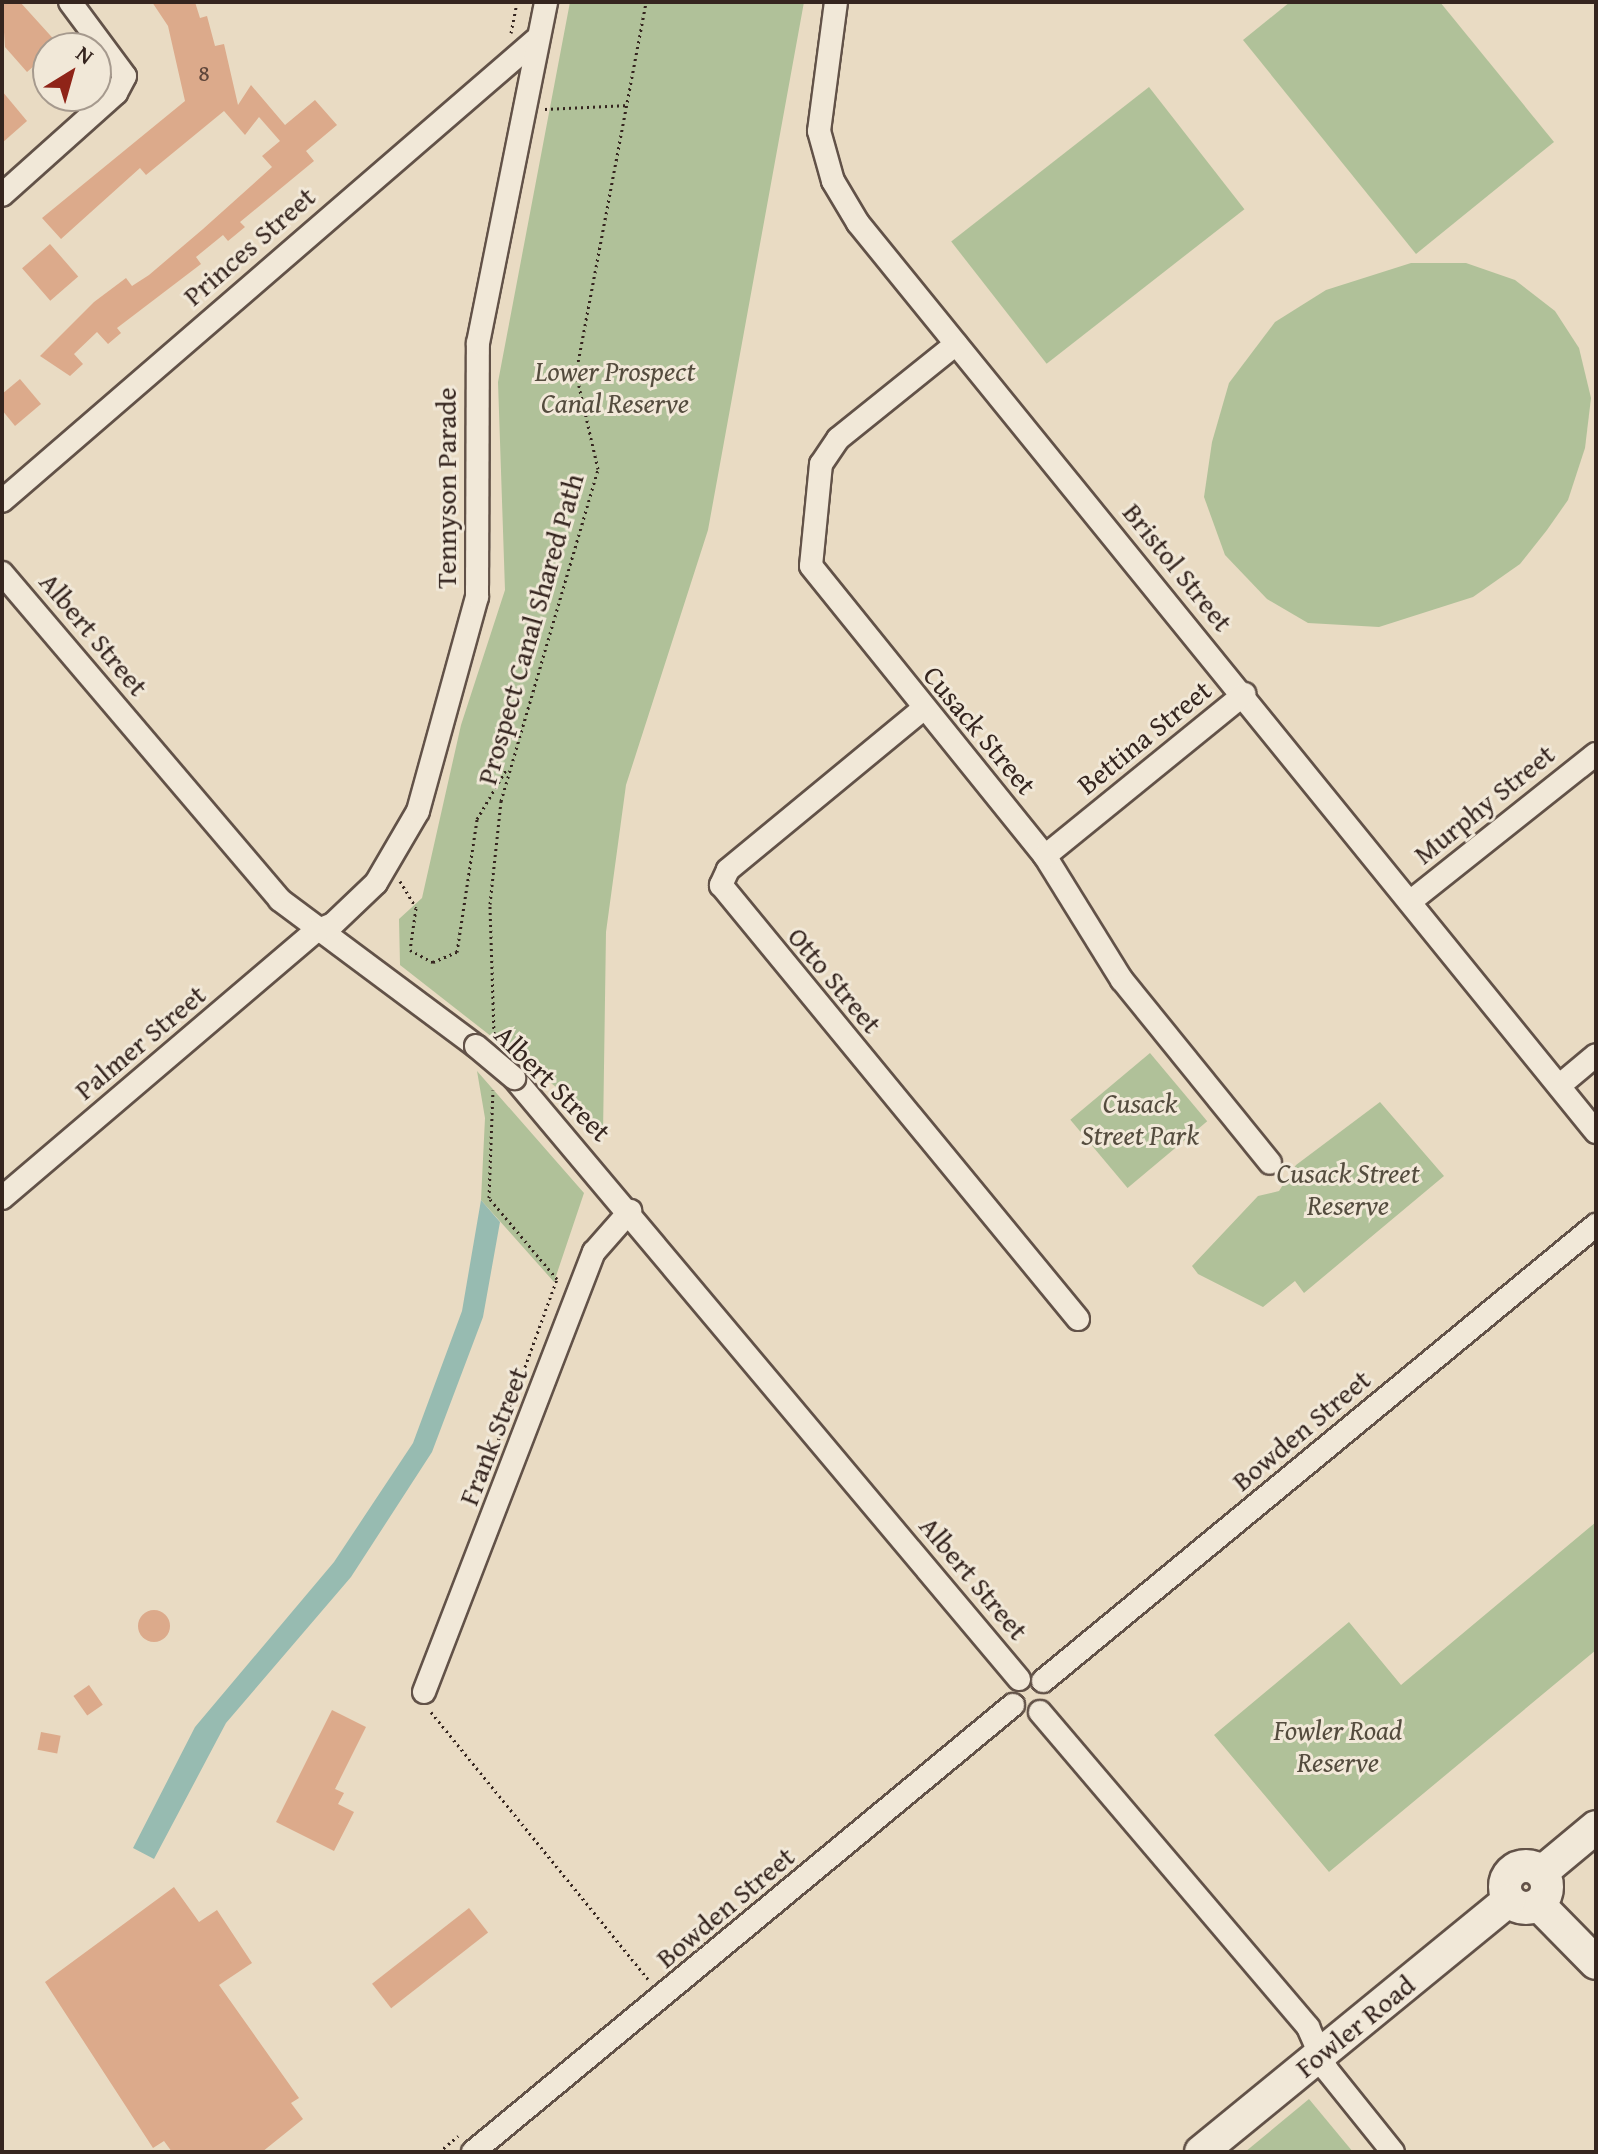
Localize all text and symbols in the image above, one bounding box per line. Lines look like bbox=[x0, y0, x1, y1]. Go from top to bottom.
north arrow bbox=[32, 32, 112, 112]
text: N bbox=[70, 37, 101, 72]
house number: 8 bbox=[198, 59, 210, 87]
street label: Princes Street bbox=[176, 180, 322, 312]
park label: Lower Prospect Canal Reserve bbox=[535, 354, 695, 420]
street label: Tennyson Parade bbox=[429, 387, 463, 589]
street label: Prospect Canal Shared Path bbox=[470, 470, 590, 788]
street label: Bristol Street bbox=[1116, 496, 1240, 638]
street label: Albert Street bbox=[33, 565, 155, 703]
street label: Cusack Street bbox=[916, 659, 1044, 801]
street label: Bettina Street bbox=[1070, 673, 1218, 801]
street label: Murphy Street bbox=[1407, 737, 1561, 871]
street label: Otto Street bbox=[781, 920, 889, 1040]
street label: Palmer Street bbox=[68, 977, 212, 1107]
street label: Albert Street bbox=[488, 1018, 618, 1148]
park label: Cusack Street Park bbox=[1081, 1086, 1199, 1152]
park label: Cusack Street Reserve bbox=[1276, 1156, 1420, 1222]
street label: Frank Street bbox=[451, 1362, 535, 1510]
street label: Bowden Street bbox=[1225, 1362, 1377, 1498]
street label: Albert Street bbox=[913, 1509, 1035, 1647]
park label: Fowler Road Reserve bbox=[1274, 1713, 1402, 1779]
street label: Bowden Street bbox=[649, 1839, 801, 1975]
street label: Fowler Road bbox=[1289, 1968, 1421, 2084]

